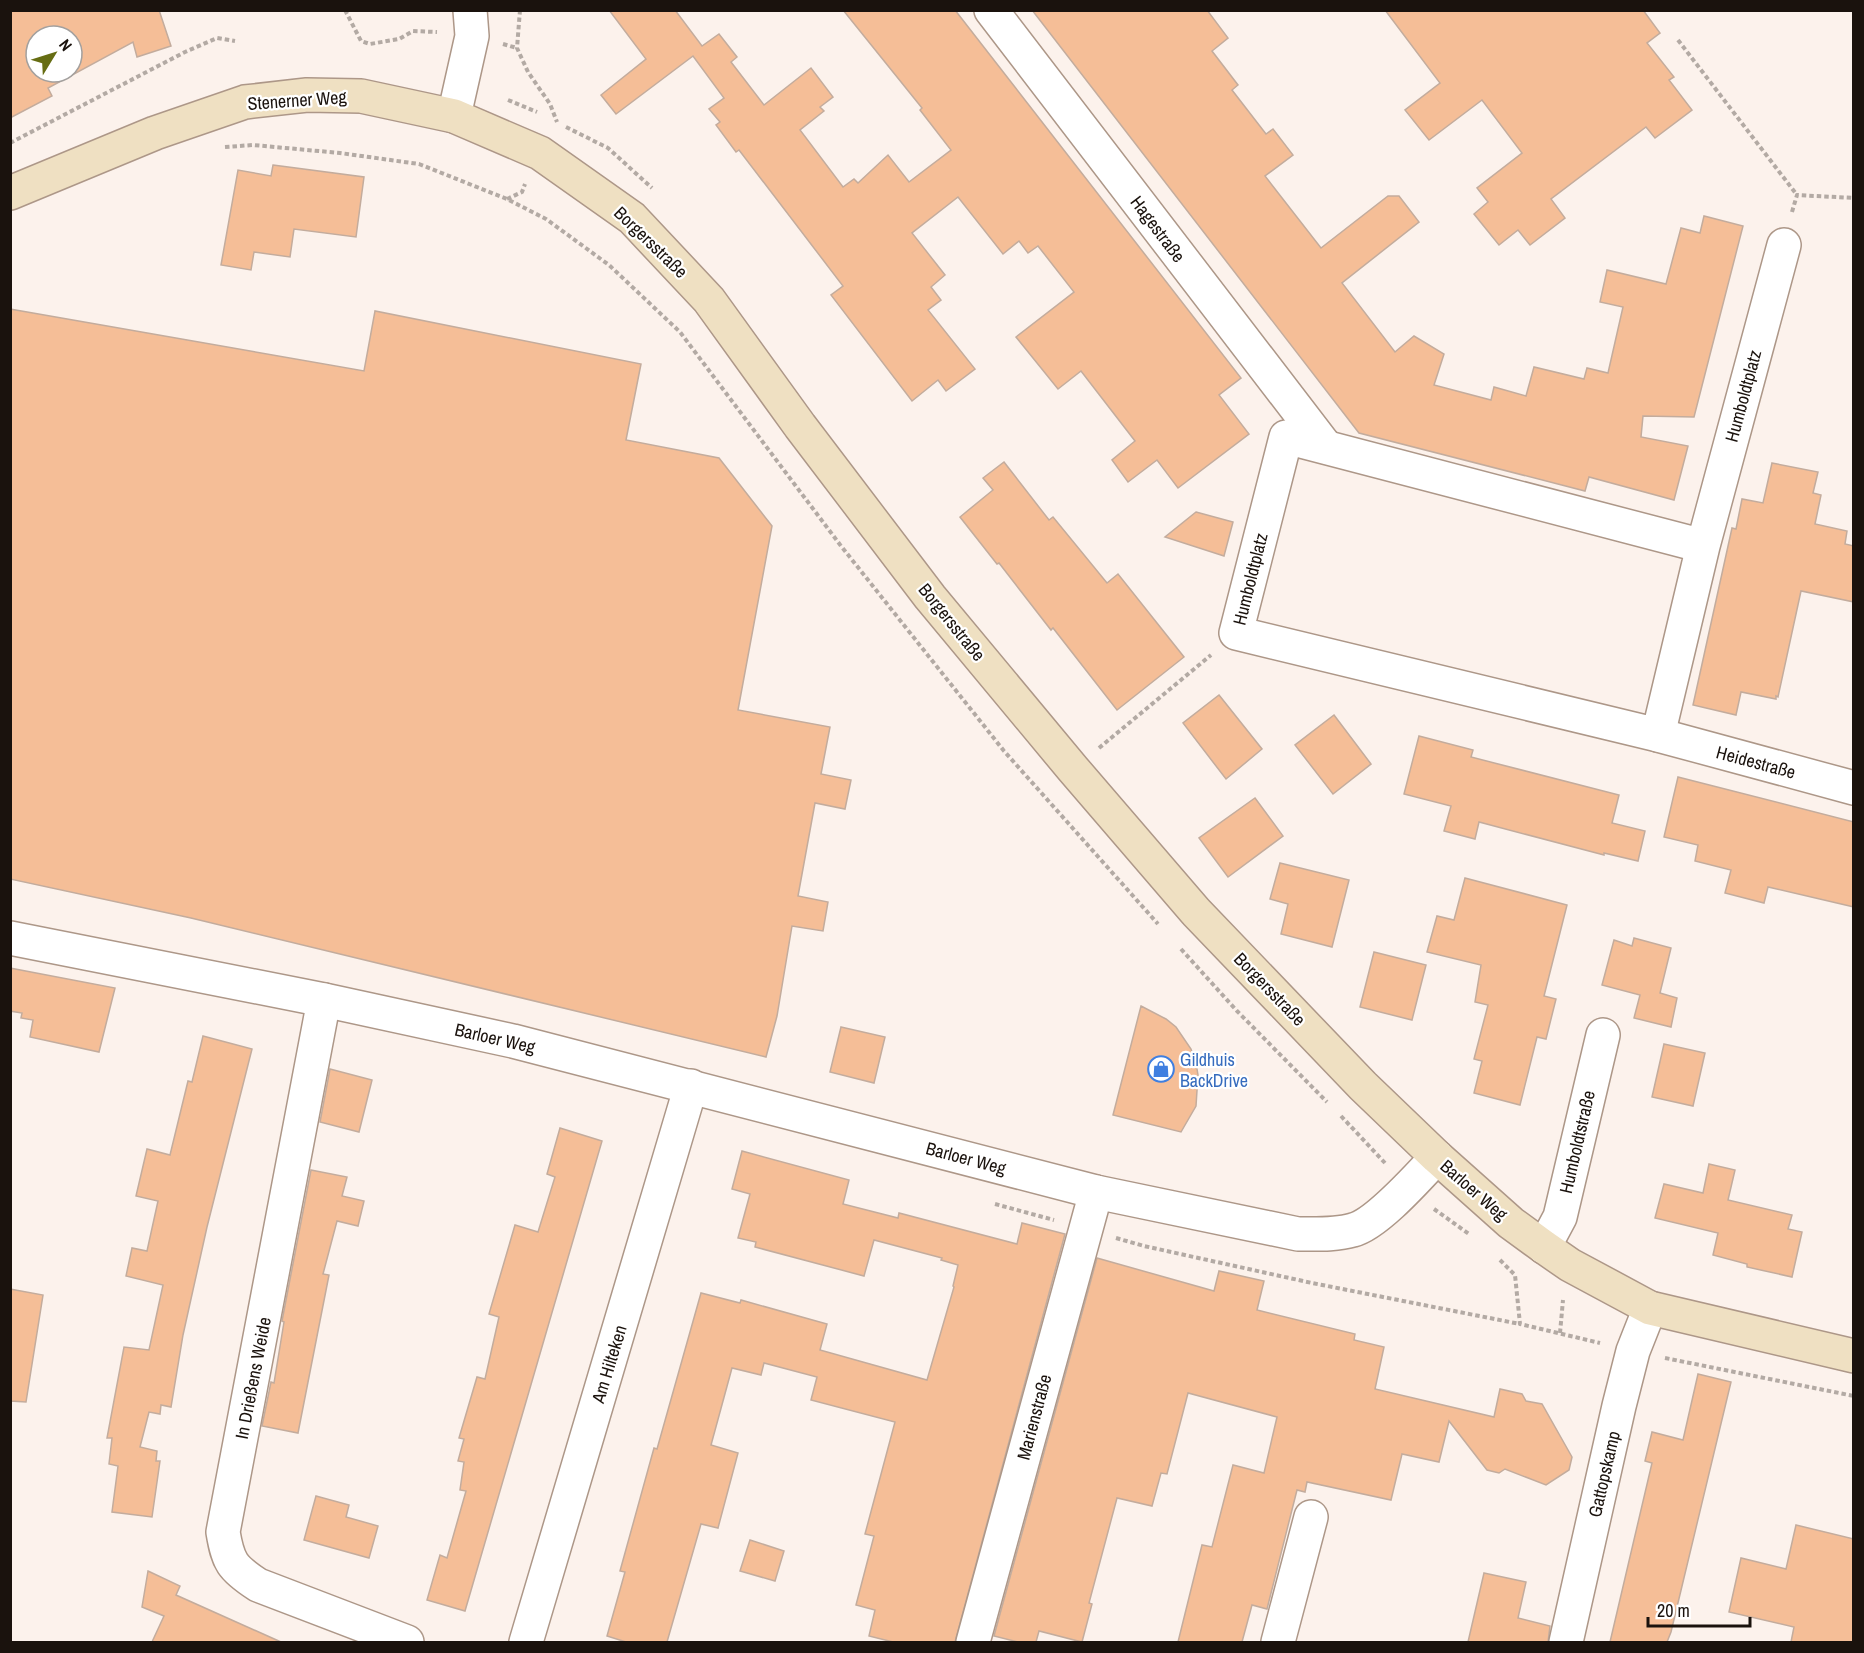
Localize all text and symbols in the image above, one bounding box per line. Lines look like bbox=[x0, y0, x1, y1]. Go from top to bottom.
north arrow bbox=[24, 24, 84, 84]
text: N bbox=[54, 34, 77, 55]
street label: Stenerner Weg bbox=[247, 84, 348, 116]
street label: Hagestraße bbox=[1125, 191, 1191, 267]
street label: Borgersstraße bbox=[609, 201, 693, 283]
street label: Humboldtplatz bbox=[1719, 347, 1767, 445]
street label: Humboldtplatz bbox=[1226, 530, 1274, 628]
street label: Borgersstraße bbox=[913, 578, 991, 666]
street label: Heidestraße bbox=[1714, 739, 1798, 785]
street label: Borgersstraße bbox=[1229, 947, 1311, 1031]
street label: Barloer Weg bbox=[452, 1017, 538, 1060]
place label: Gildhuis BackDrive bbox=[1180, 1047, 1248, 1093]
shop icon: Gildhuis BackDrive bbox=[1146, 1054, 1176, 1084]
street label: Humboldtstraße bbox=[1553, 1088, 1601, 1196]
street label: Barloer Weg bbox=[923, 1135, 1009, 1181]
street label: Barloer Weg bbox=[1435, 1154, 1514, 1227]
street label: In Drießens Weide bbox=[229, 1315, 277, 1441]
street label: Am Hilteken bbox=[585, 1322, 633, 1407]
street label: Marienstraße bbox=[1011, 1371, 1057, 1463]
street label: Gattopskamp bbox=[1582, 1428, 1626, 1520]
scale bar bbox=[1648, 1590, 1750, 1628]
text: 20 m bbox=[1657, 1598, 1690, 1623]

